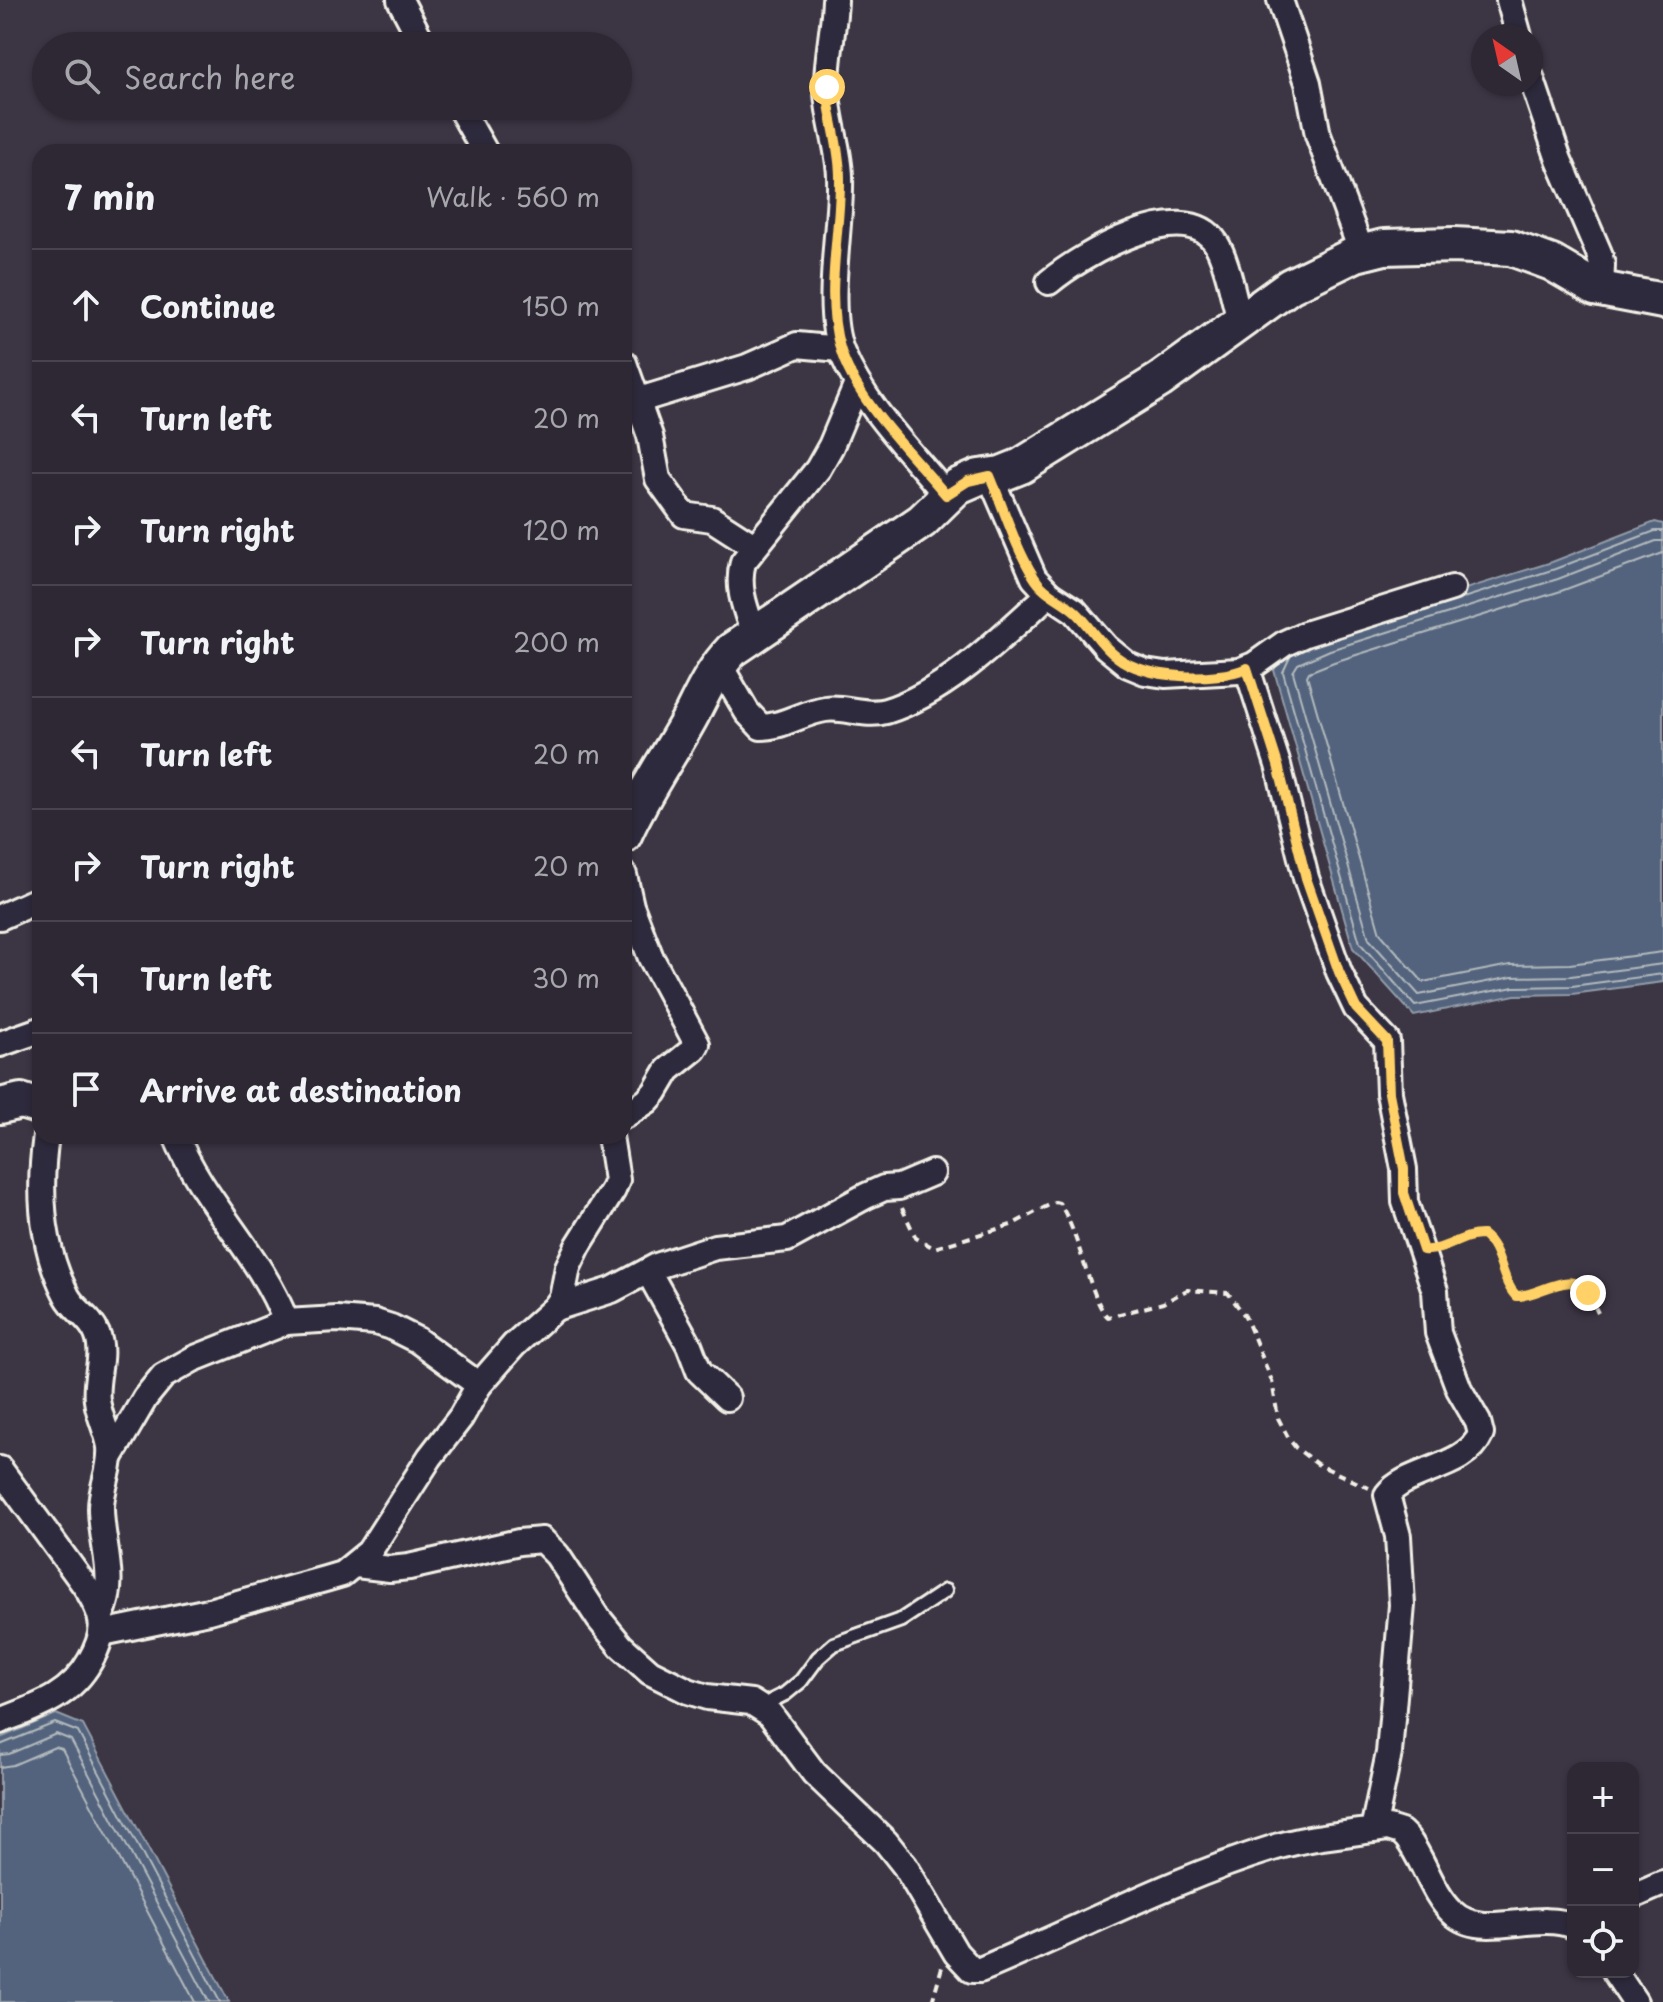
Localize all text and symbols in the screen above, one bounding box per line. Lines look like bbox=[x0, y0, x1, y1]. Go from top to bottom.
north arrow bbox=[1471, 24, 1543, 96]
search box bbox=[32, 32, 632, 120]
icon: search bbox=[60, 54, 104, 98]
text: Search here bbox=[124, 54, 296, 99]
route start bbox=[809, 69, 845, 105]
text: 7 min bbox=[64, 170, 155, 222]
text: Walk · 560 m bbox=[426, 177, 600, 216]
icon: ahead bbox=[64, 283, 108, 327]
text: Continue bbox=[140, 283, 275, 328]
text: 150 m bbox=[522, 286, 600, 325]
icon: left bbox=[64, 395, 108, 439]
text: Turn left bbox=[140, 395, 272, 440]
text: 20 m bbox=[533, 398, 600, 437]
icon: right bbox=[64, 507, 108, 551]
text: Turn right bbox=[140, 507, 295, 552]
text: 120 m bbox=[523, 510, 600, 549]
icon: right bbox=[64, 619, 108, 663]
text: Turn right bbox=[140, 619, 295, 664]
text: 200 m bbox=[513, 622, 600, 661]
icon: left bbox=[64, 731, 108, 775]
text: Turn left bbox=[140, 731, 272, 776]
text: 20 m bbox=[533, 734, 600, 773]
icon: right bbox=[64, 843, 108, 887]
text: Turn right bbox=[140, 843, 295, 888]
text: 20 m bbox=[533, 846, 600, 885]
icon: left bbox=[64, 955, 108, 999]
text: Turn left bbox=[140, 955, 272, 1000]
text: 30 m bbox=[532, 958, 600, 997]
icon: arrive bbox=[64, 1067, 108, 1111]
text: Arrive at destination bbox=[140, 1067, 462, 1112]
route end bbox=[1570, 1275, 1606, 1311]
map controls bbox=[1567, 1762, 1639, 1978]
button: + bbox=[1567, 1762, 1639, 1834]
button: − bbox=[1567, 1834, 1639, 1906]
button: locate bbox=[1567, 1906, 1639, 1978]

